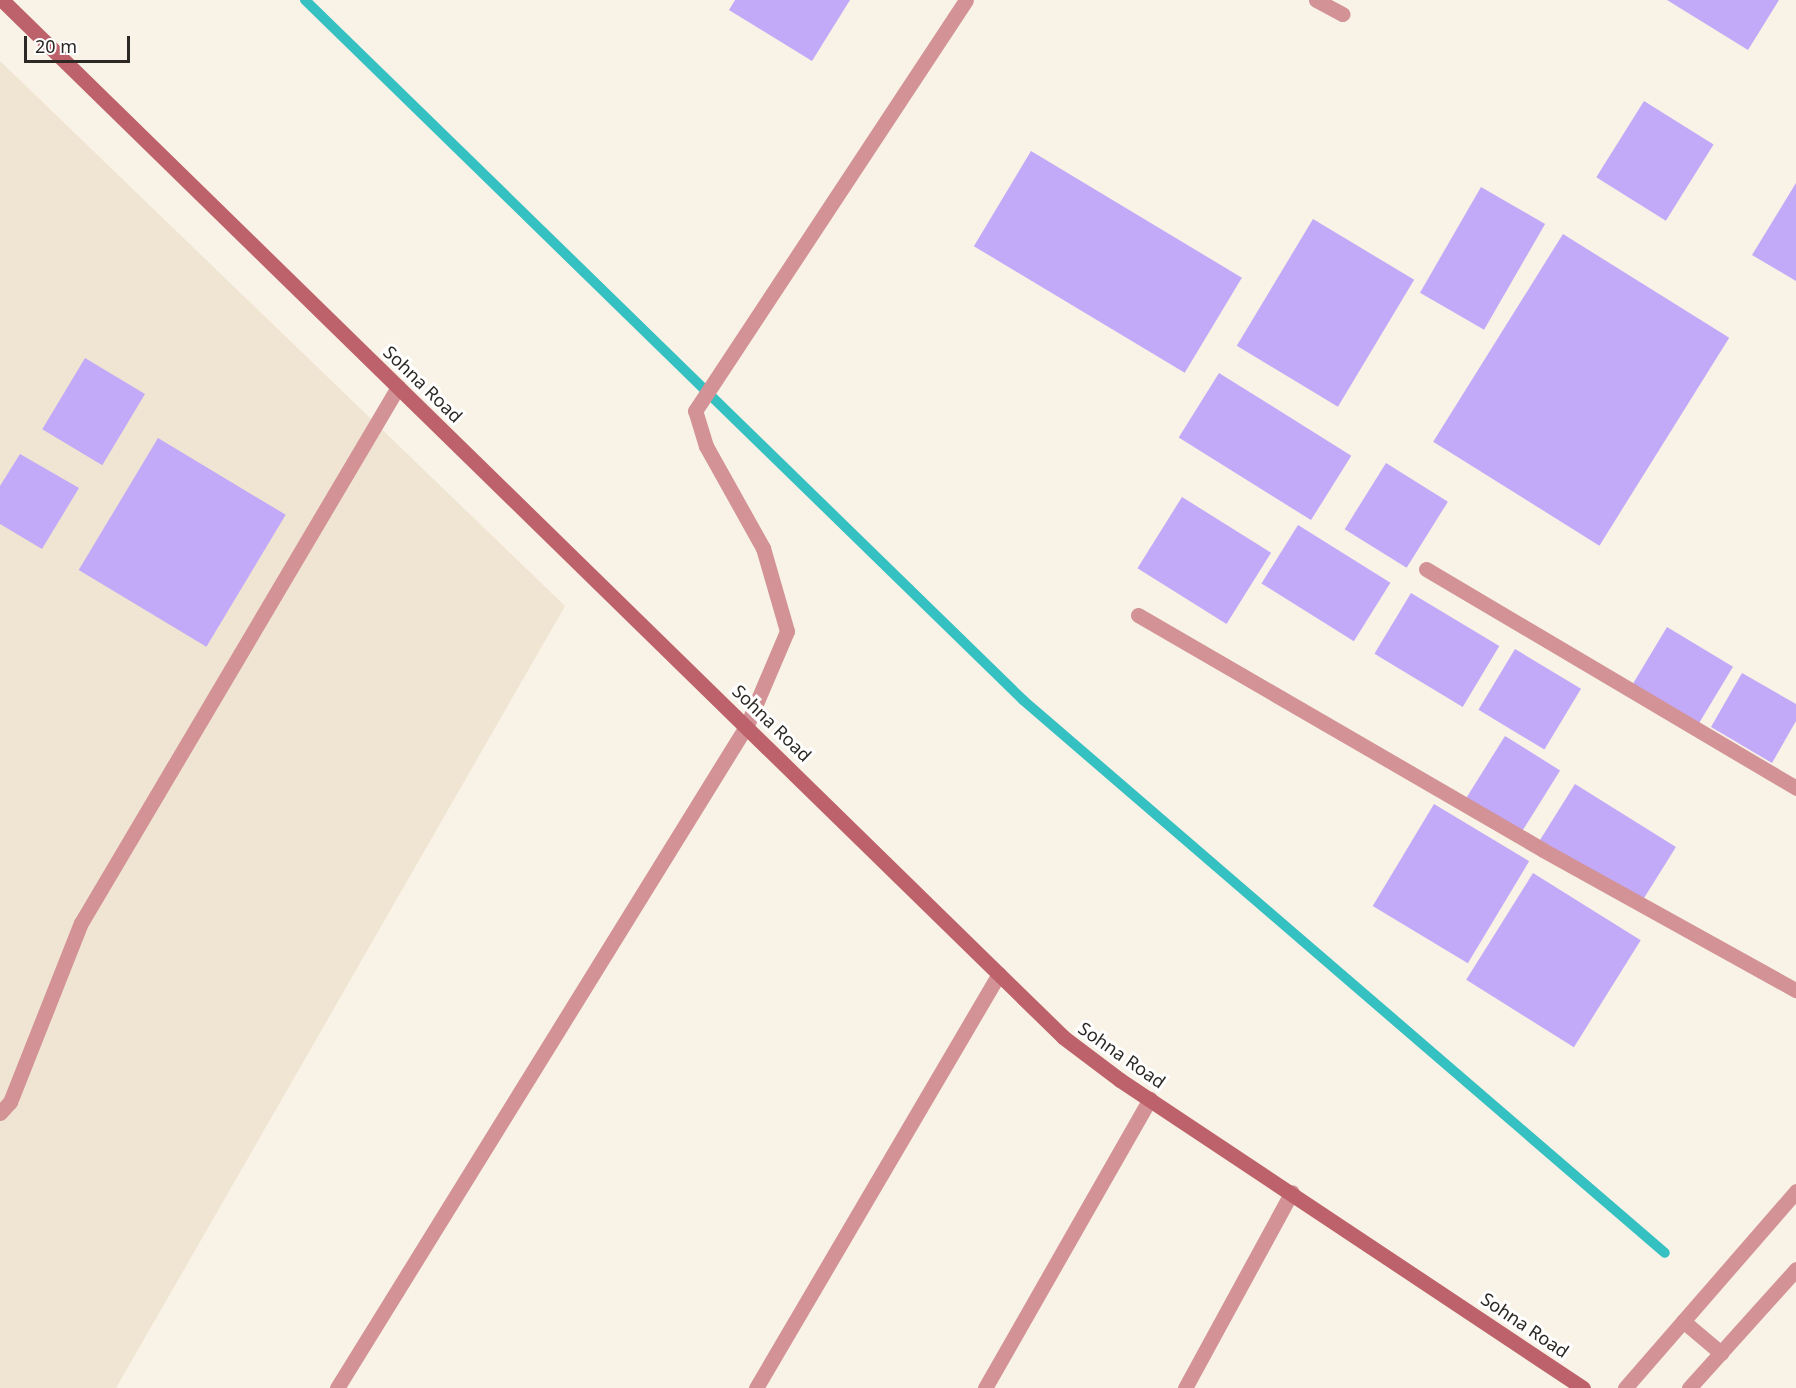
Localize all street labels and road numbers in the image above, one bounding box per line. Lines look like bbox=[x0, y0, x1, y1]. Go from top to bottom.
street label: Sohna Road bbox=[379, 341, 467, 427]
street label: Sohna Road bbox=[728, 680, 816, 766]
street label: Sohna Road bbox=[1074, 1017, 1170, 1093]
street label: Sohna Road bbox=[1477, 1288, 1573, 1362]

